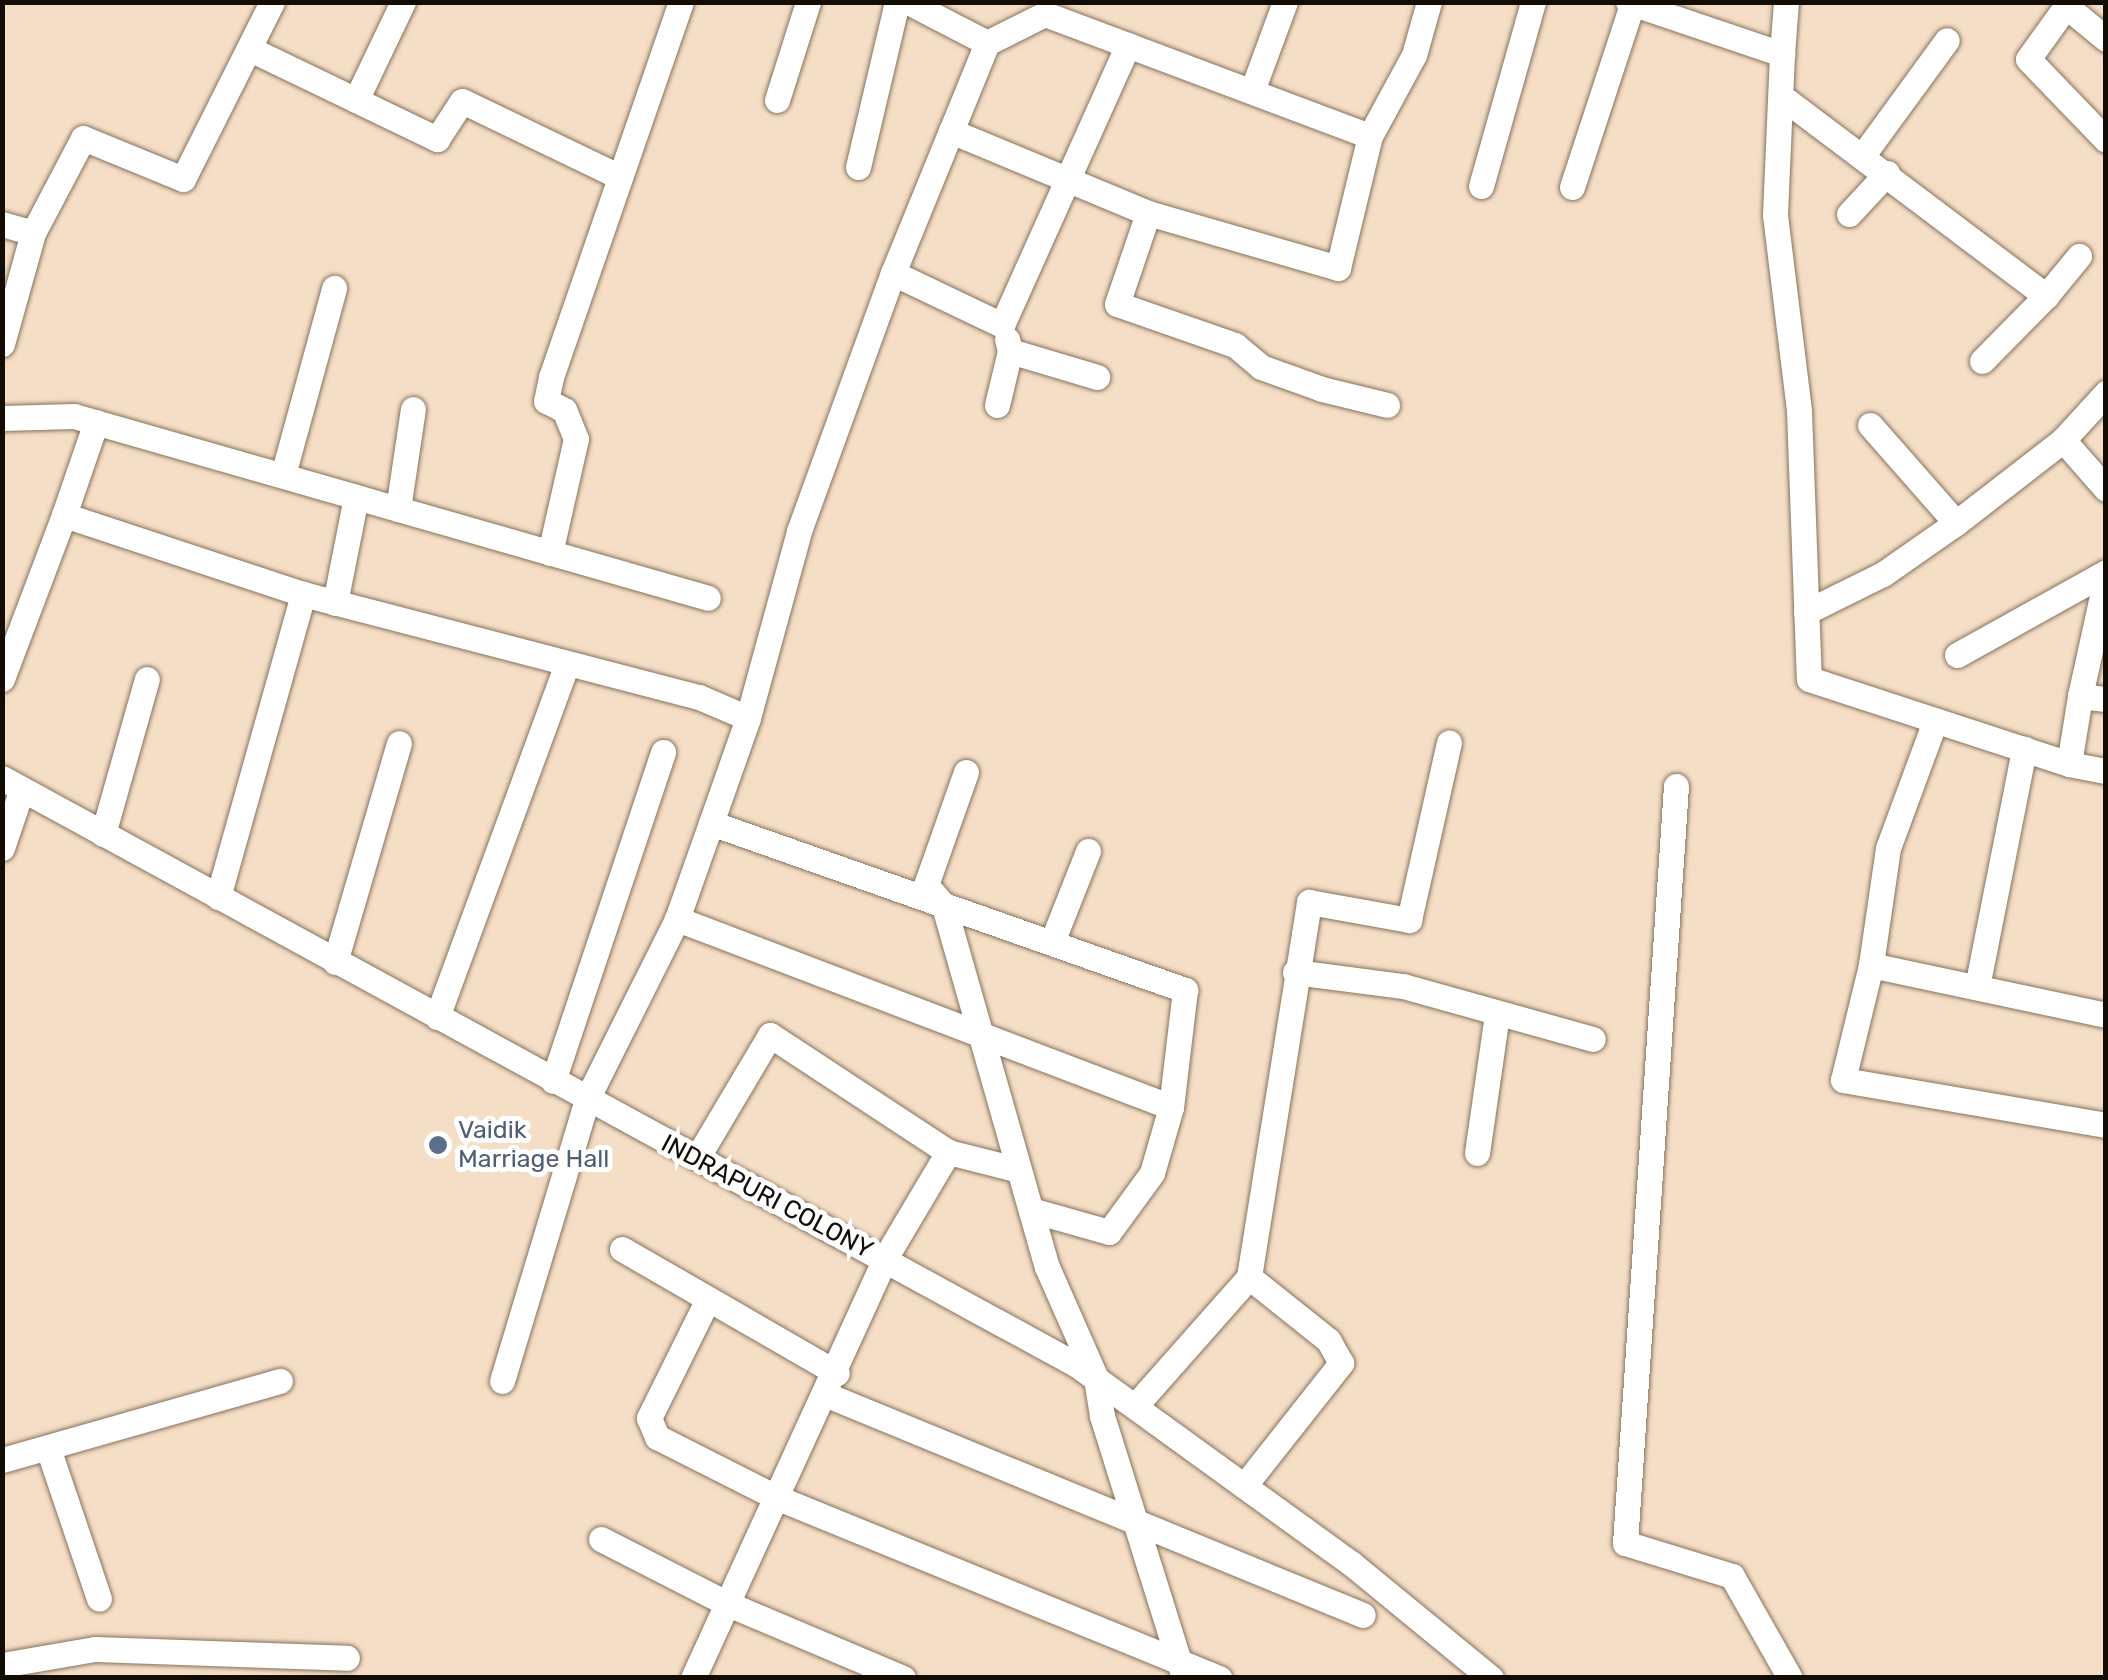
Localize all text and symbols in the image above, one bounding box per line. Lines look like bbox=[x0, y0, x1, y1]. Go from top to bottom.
place label: Vaidik Marriage Hall bbox=[458, 1116, 609, 1175]
street label: INDRAPURI COLONY bbox=[656, 1129, 878, 1265]
marker: Vaidik Marriage Hall bbox=[427, 1134, 449, 1156]

